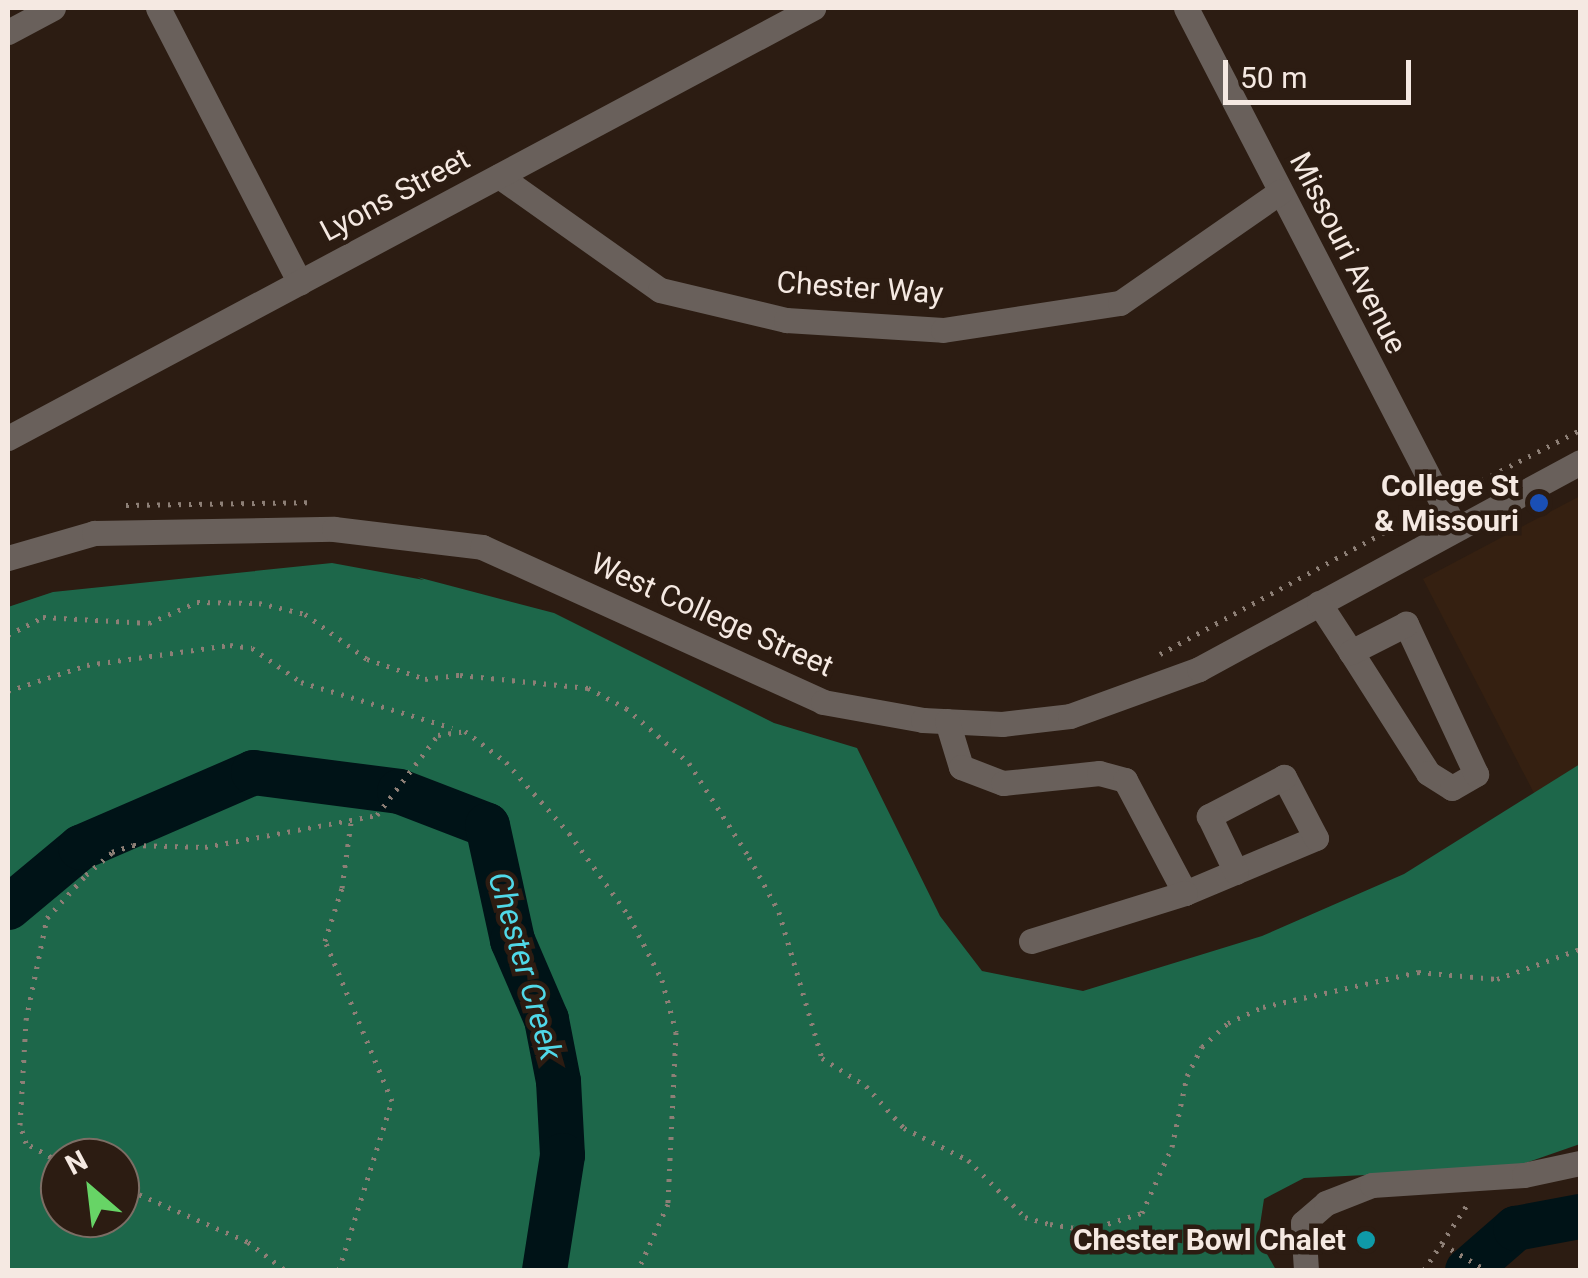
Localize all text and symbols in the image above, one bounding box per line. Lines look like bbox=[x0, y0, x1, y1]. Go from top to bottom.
scale bar bbox=[1228, 40, 1416, 102]
text: 50 m bbox=[1240, 60, 1307, 95]
street label: Lyons Street bbox=[314, 141, 476, 249]
street label: Missouri Avenue bbox=[1282, 146, 1414, 360]
street label: Chester Way bbox=[775, 264, 945, 312]
place label: College St & Missouri bbox=[1374, 468, 1519, 538]
marker: College St & Missouri bbox=[1528, 492, 1550, 514]
street label: West College Street bbox=[585, 545, 839, 685]
water label: Chester Creek bbox=[480, 868, 570, 1064]
north arrow bbox=[40, 1138, 140, 1238]
text: N bbox=[60, 1144, 93, 1182]
place label: Chester Bowl Chalet bbox=[1073, 1222, 1346, 1258]
marker: Chester Bowl Chalet bbox=[1355, 1229, 1377, 1251]

